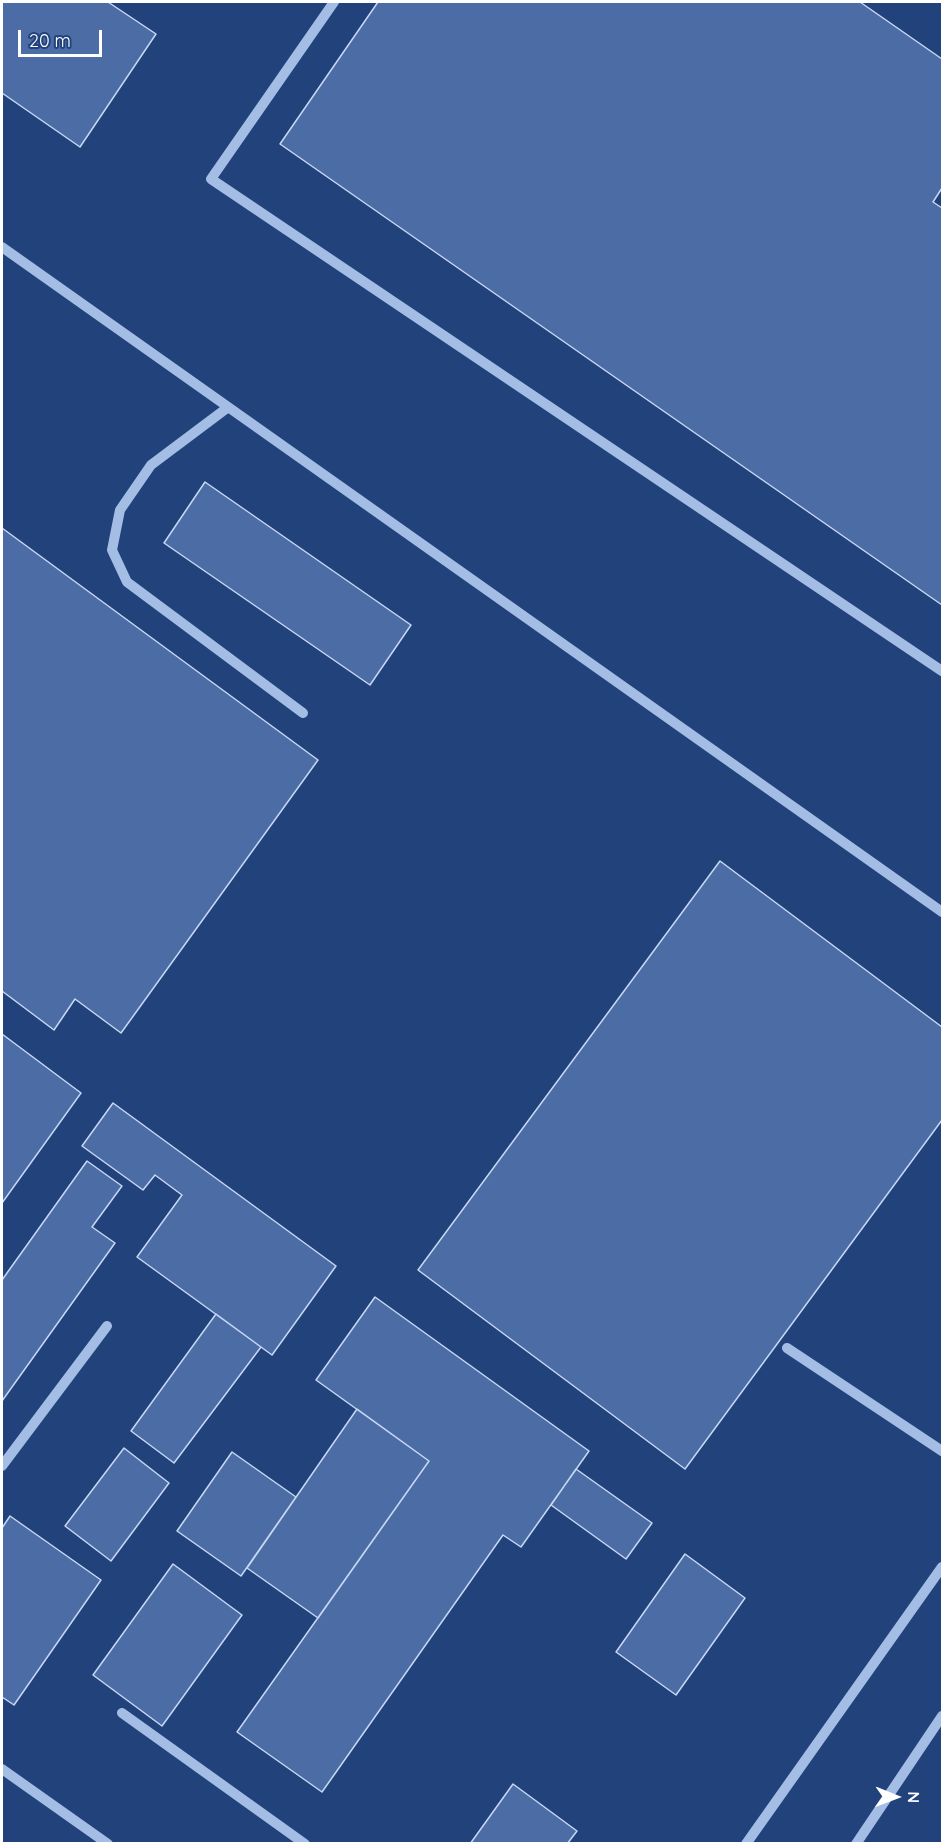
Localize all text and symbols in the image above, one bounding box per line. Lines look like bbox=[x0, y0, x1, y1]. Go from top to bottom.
scale bar bbox=[21, 18, 105, 56]
text: 20 m bbox=[29, 29, 71, 52]
north arrow bbox=[866, 1767, 926, 1827]
text: N bbox=[904, 1791, 924, 1803]

